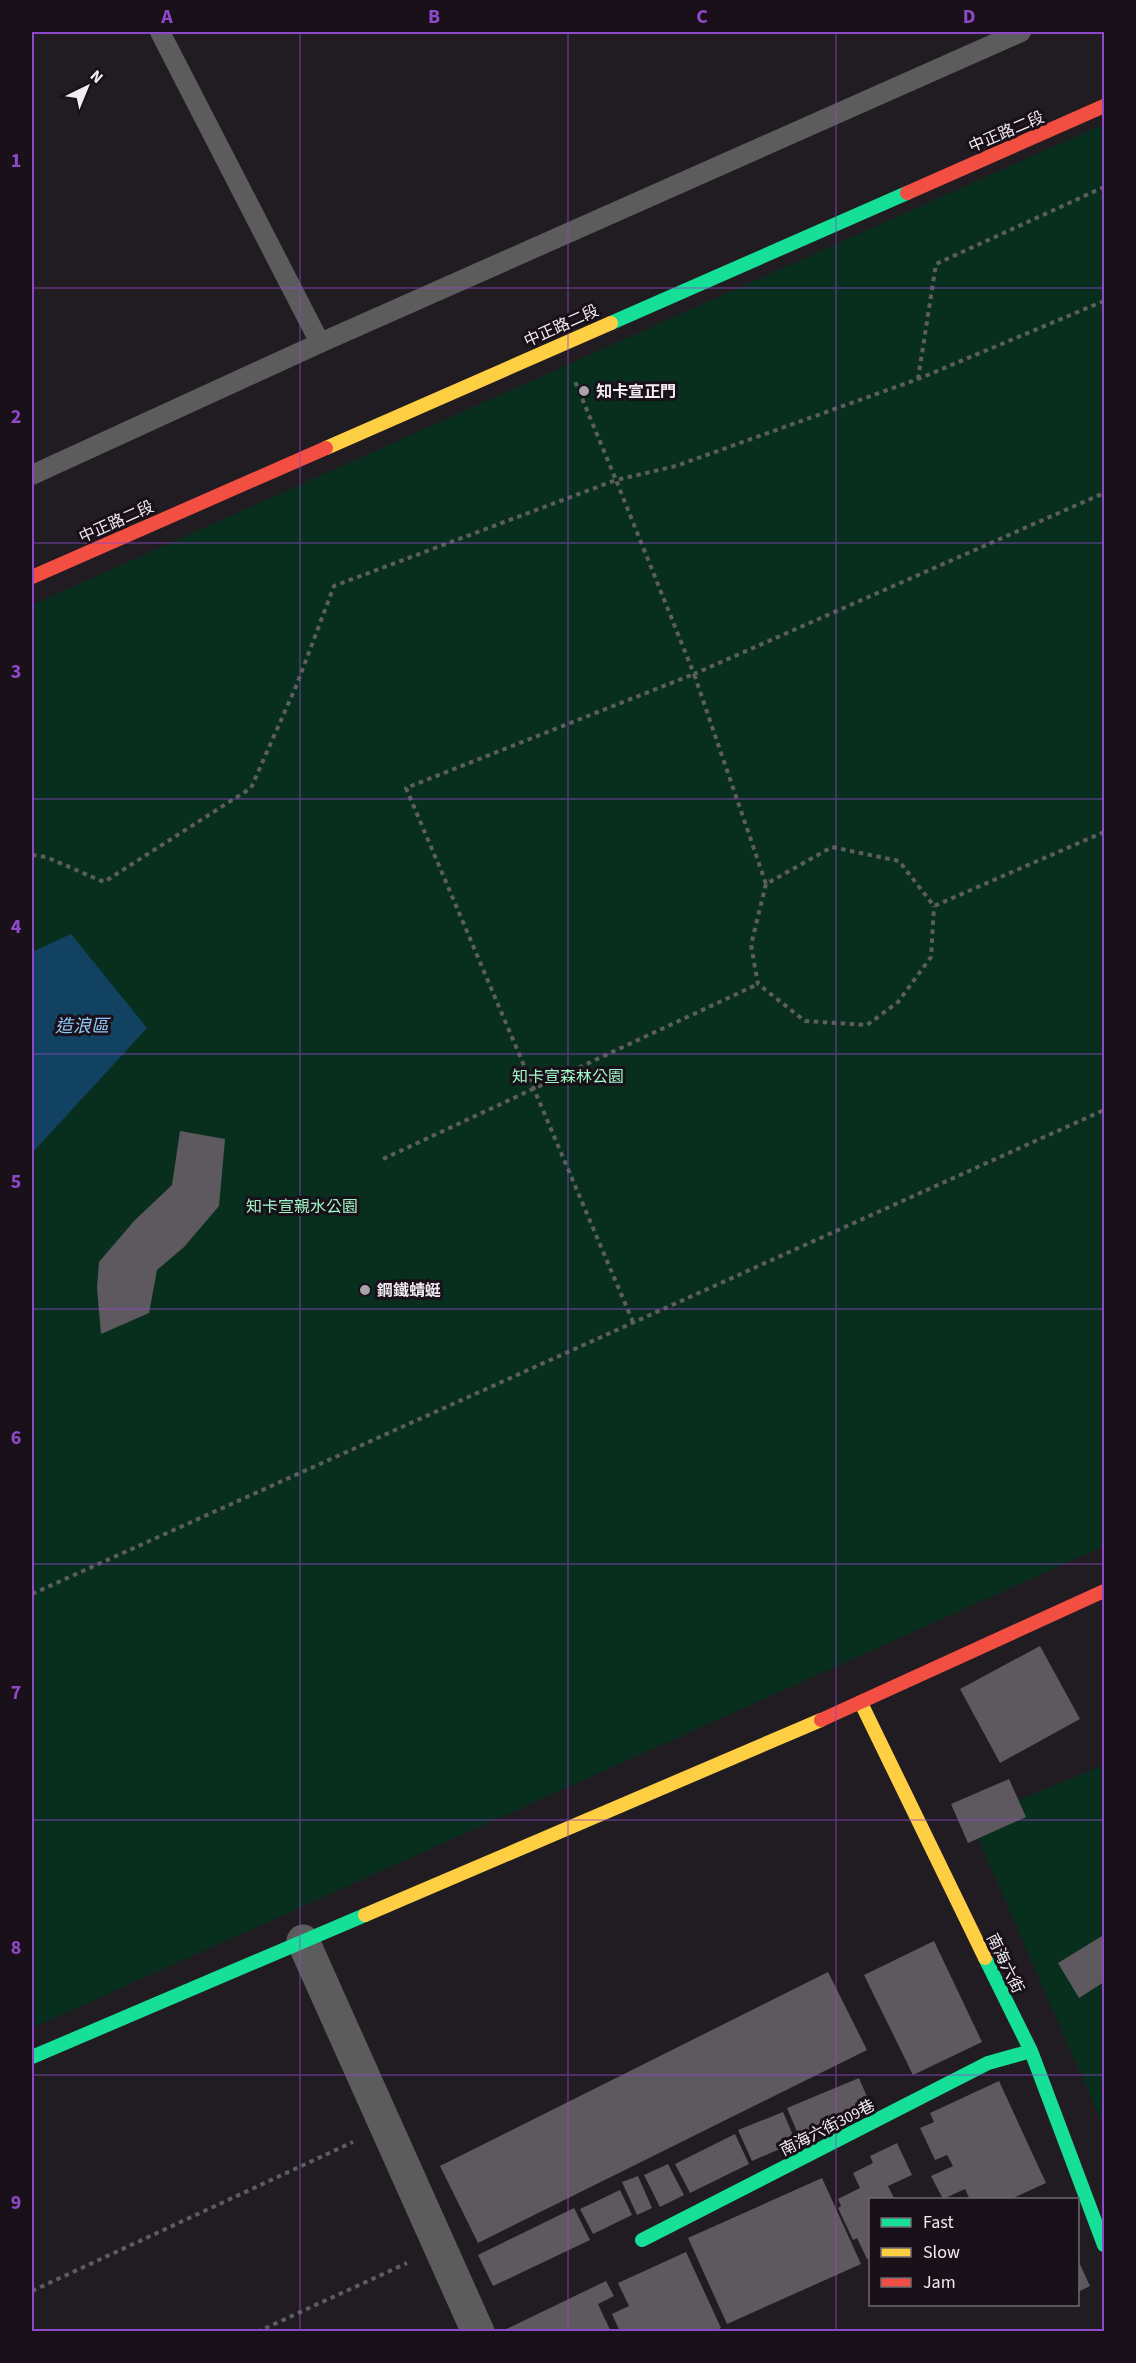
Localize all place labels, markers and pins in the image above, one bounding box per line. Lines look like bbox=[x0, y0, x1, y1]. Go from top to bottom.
place label: 知卡宣正門 bbox=[596, 381, 676, 403]
marker: 知卡宣正門 bbox=[577, 384, 591, 398]
place label: 鋼鐵蜻蜓 bbox=[377, 1280, 441, 1302]
marker: 鋼鐵蜻蜓 bbox=[358, 1283, 372, 1297]

